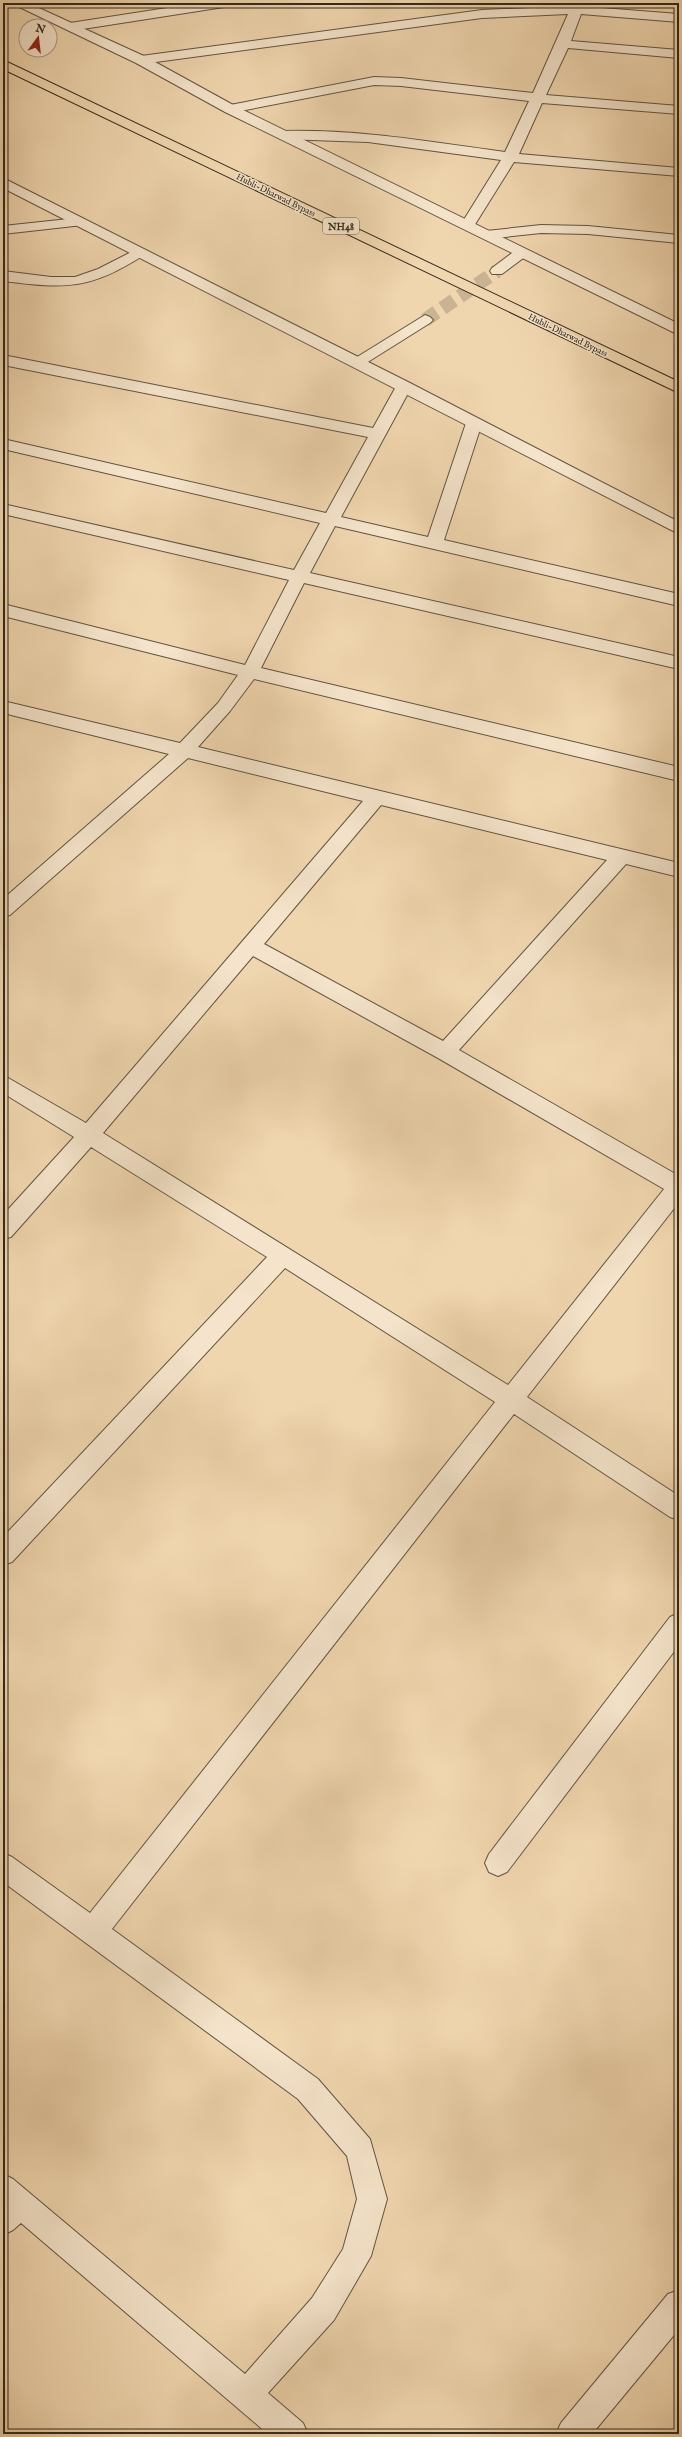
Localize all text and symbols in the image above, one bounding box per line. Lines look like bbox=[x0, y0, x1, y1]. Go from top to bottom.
north arrow bbox=[18, 18, 58, 58]
text: N bbox=[33, 21, 47, 37]
street label: Hubli-Dharwad Bypass bbox=[234, 171, 317, 220]
road number: NH48 bbox=[323, 218, 359, 234]
street label: Hubli-Dharwad Bypass bbox=[526, 311, 609, 360]

